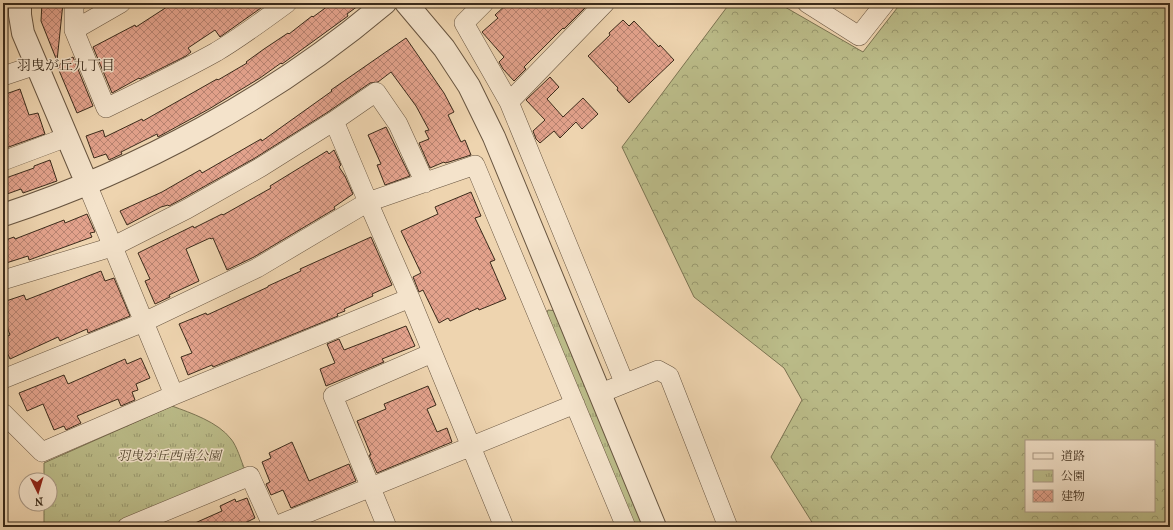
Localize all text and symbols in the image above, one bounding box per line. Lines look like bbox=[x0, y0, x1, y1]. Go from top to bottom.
district label: 羽曳が丘九丁目 bbox=[17, 57, 115, 74]
legend bbox=[1025, 440, 1155, 512]
park label: 羽曳が丘西南公園 bbox=[117, 448, 223, 463]
text: 道路 bbox=[1061, 449, 1085, 463]
text: 公園 bbox=[1061, 469, 1085, 483]
north arrow bbox=[18, 472, 58, 512]
text: 建物 bbox=[1061, 489, 1085, 503]
text: N bbox=[33, 495, 44, 508]

